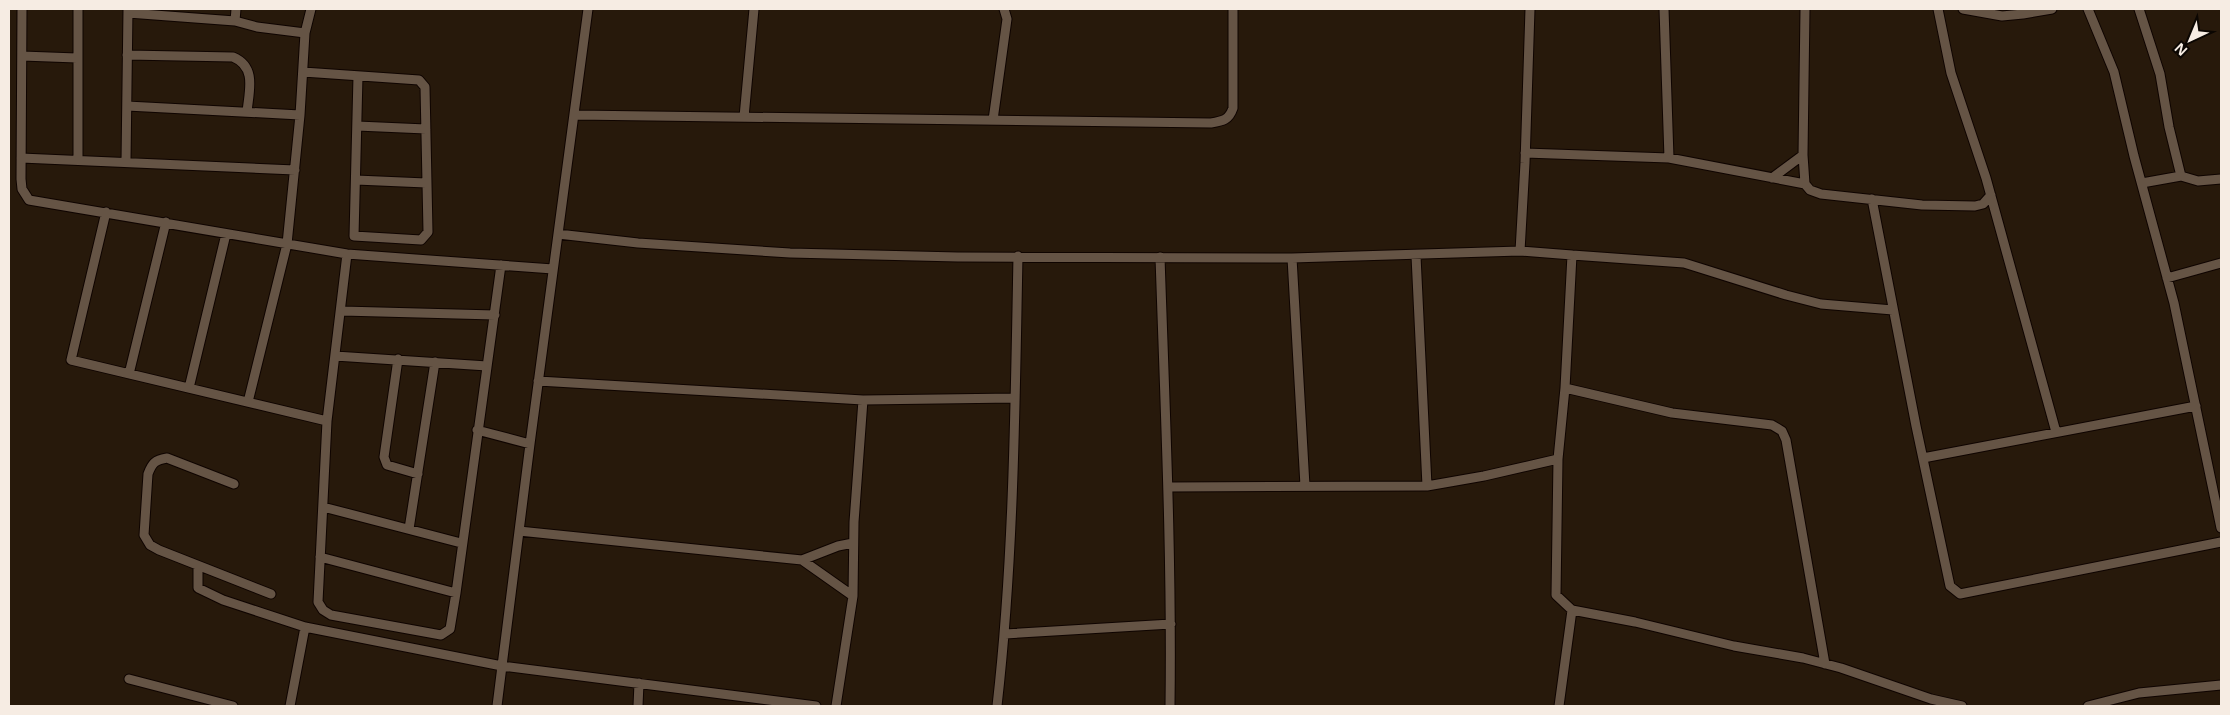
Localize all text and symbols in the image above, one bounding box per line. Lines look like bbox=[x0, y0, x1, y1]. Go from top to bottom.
north arrow bbox=[2165, 15, 2215, 65]
text: N bbox=[2170, 39, 2191, 61]

